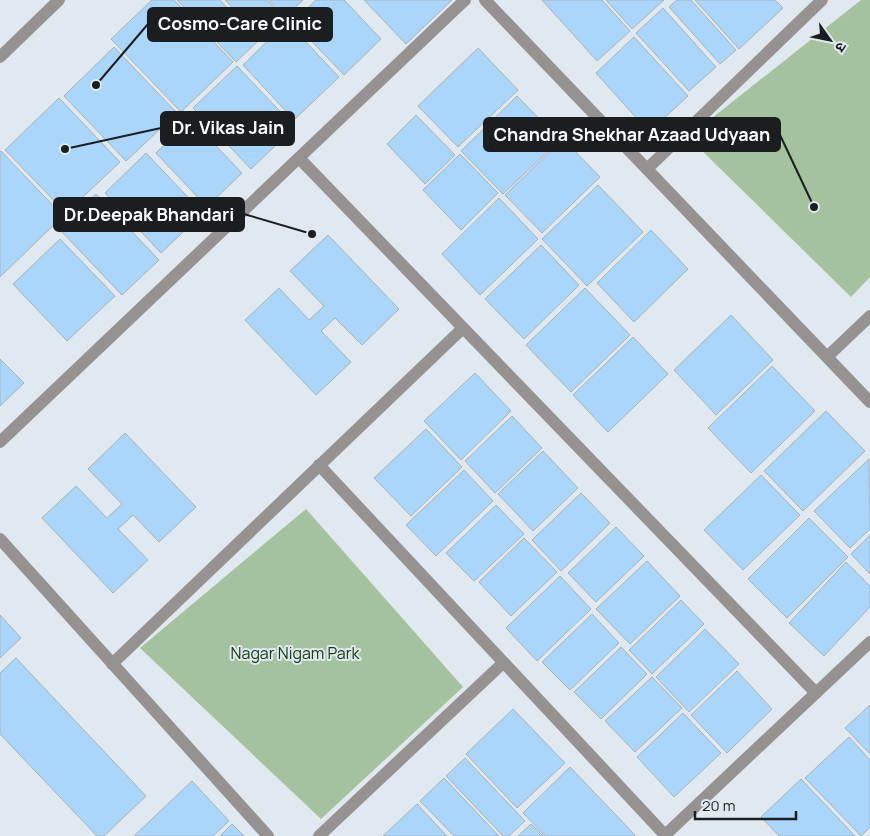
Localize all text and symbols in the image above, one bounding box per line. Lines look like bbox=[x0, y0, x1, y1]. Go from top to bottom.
callout: Cosmo-Care Clinic bbox=[148, 8, 332, 41]
text: Cosmo-Care Clinic bbox=[158, 11, 322, 35]
north arrow bbox=[805, 15, 855, 65]
text: उ bbox=[831, 39, 852, 57]
callout: Dr. Vikas Jain bbox=[161, 112, 294, 145]
text: Dr. Vikas Jain bbox=[172, 115, 284, 139]
callout: Chandra Shekhar Azaad Udyaan bbox=[484, 118, 780, 151]
text: Chandra Shekhar Azaad Udyaan bbox=[494, 122, 770, 146]
callout: Dr.Deepak Bhandari bbox=[54, 198, 244, 231]
text: Dr.Deepak Bhandari bbox=[64, 202, 234, 226]
park label: Nagar Nigam Park bbox=[231, 642, 360, 664]
scale bar bbox=[695, 788, 796, 820]
text: 20 m bbox=[702, 795, 735, 816]

